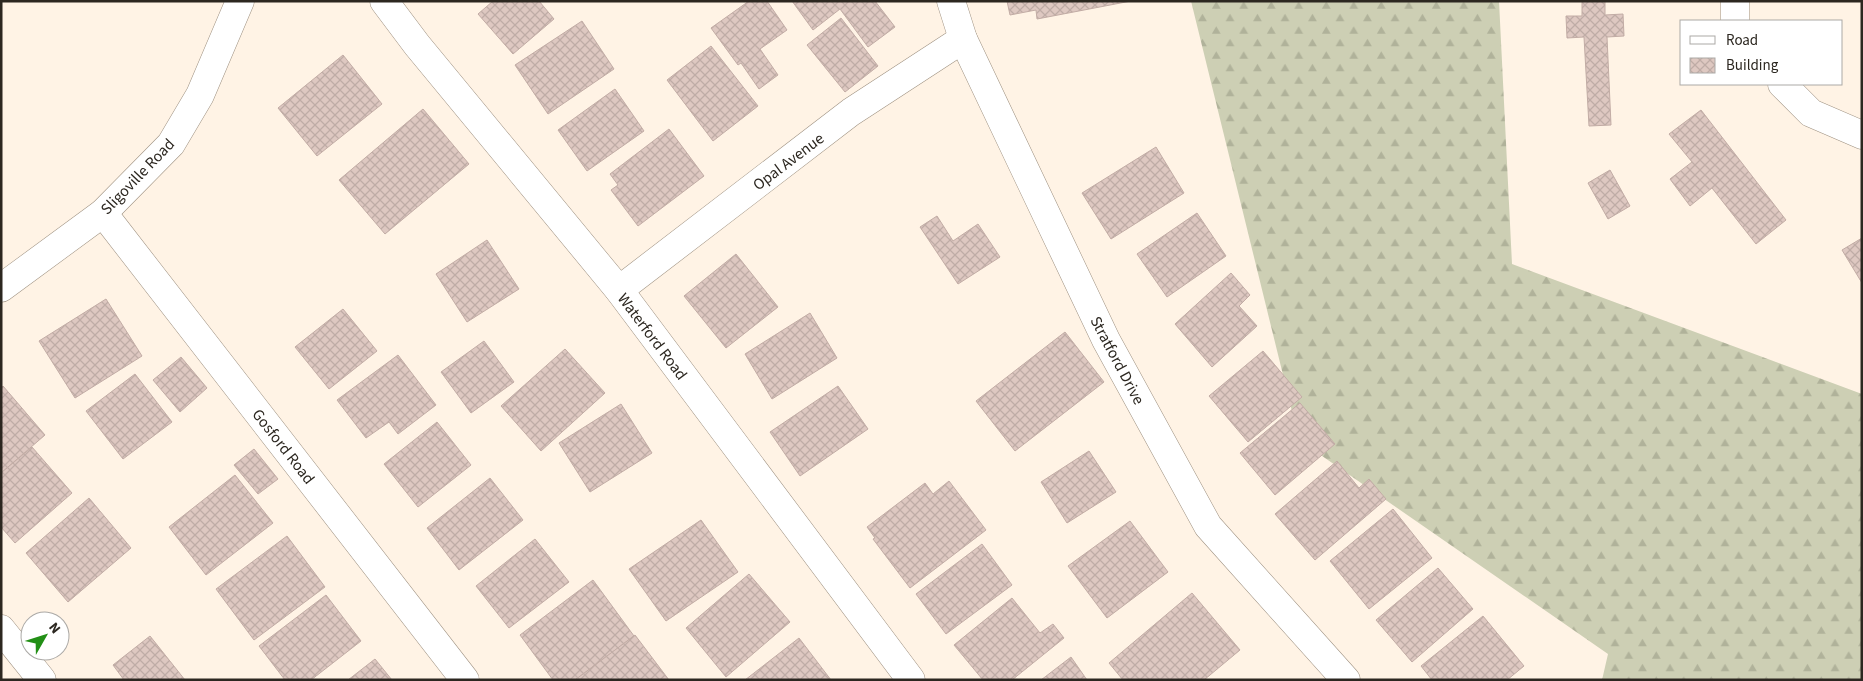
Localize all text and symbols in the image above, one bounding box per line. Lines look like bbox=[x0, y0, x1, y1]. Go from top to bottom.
legend bbox=[1680, 20, 1843, 85]
text: Road bbox=[1726, 30, 1758, 51]
text: Building bbox=[1726, 55, 1779, 76]
street label: Opal Avenue bbox=[748, 128, 829, 196]
street label: Sligoville Road bbox=[96, 134, 180, 220]
street label: Waterford Road bbox=[612, 289, 692, 385]
street label: Stratford Drive bbox=[1085, 312, 1150, 409]
street label: Gosford Road bbox=[247, 404, 320, 489]
north arrow bbox=[20, 611, 70, 661]
text: N bbox=[44, 619, 65, 638]

